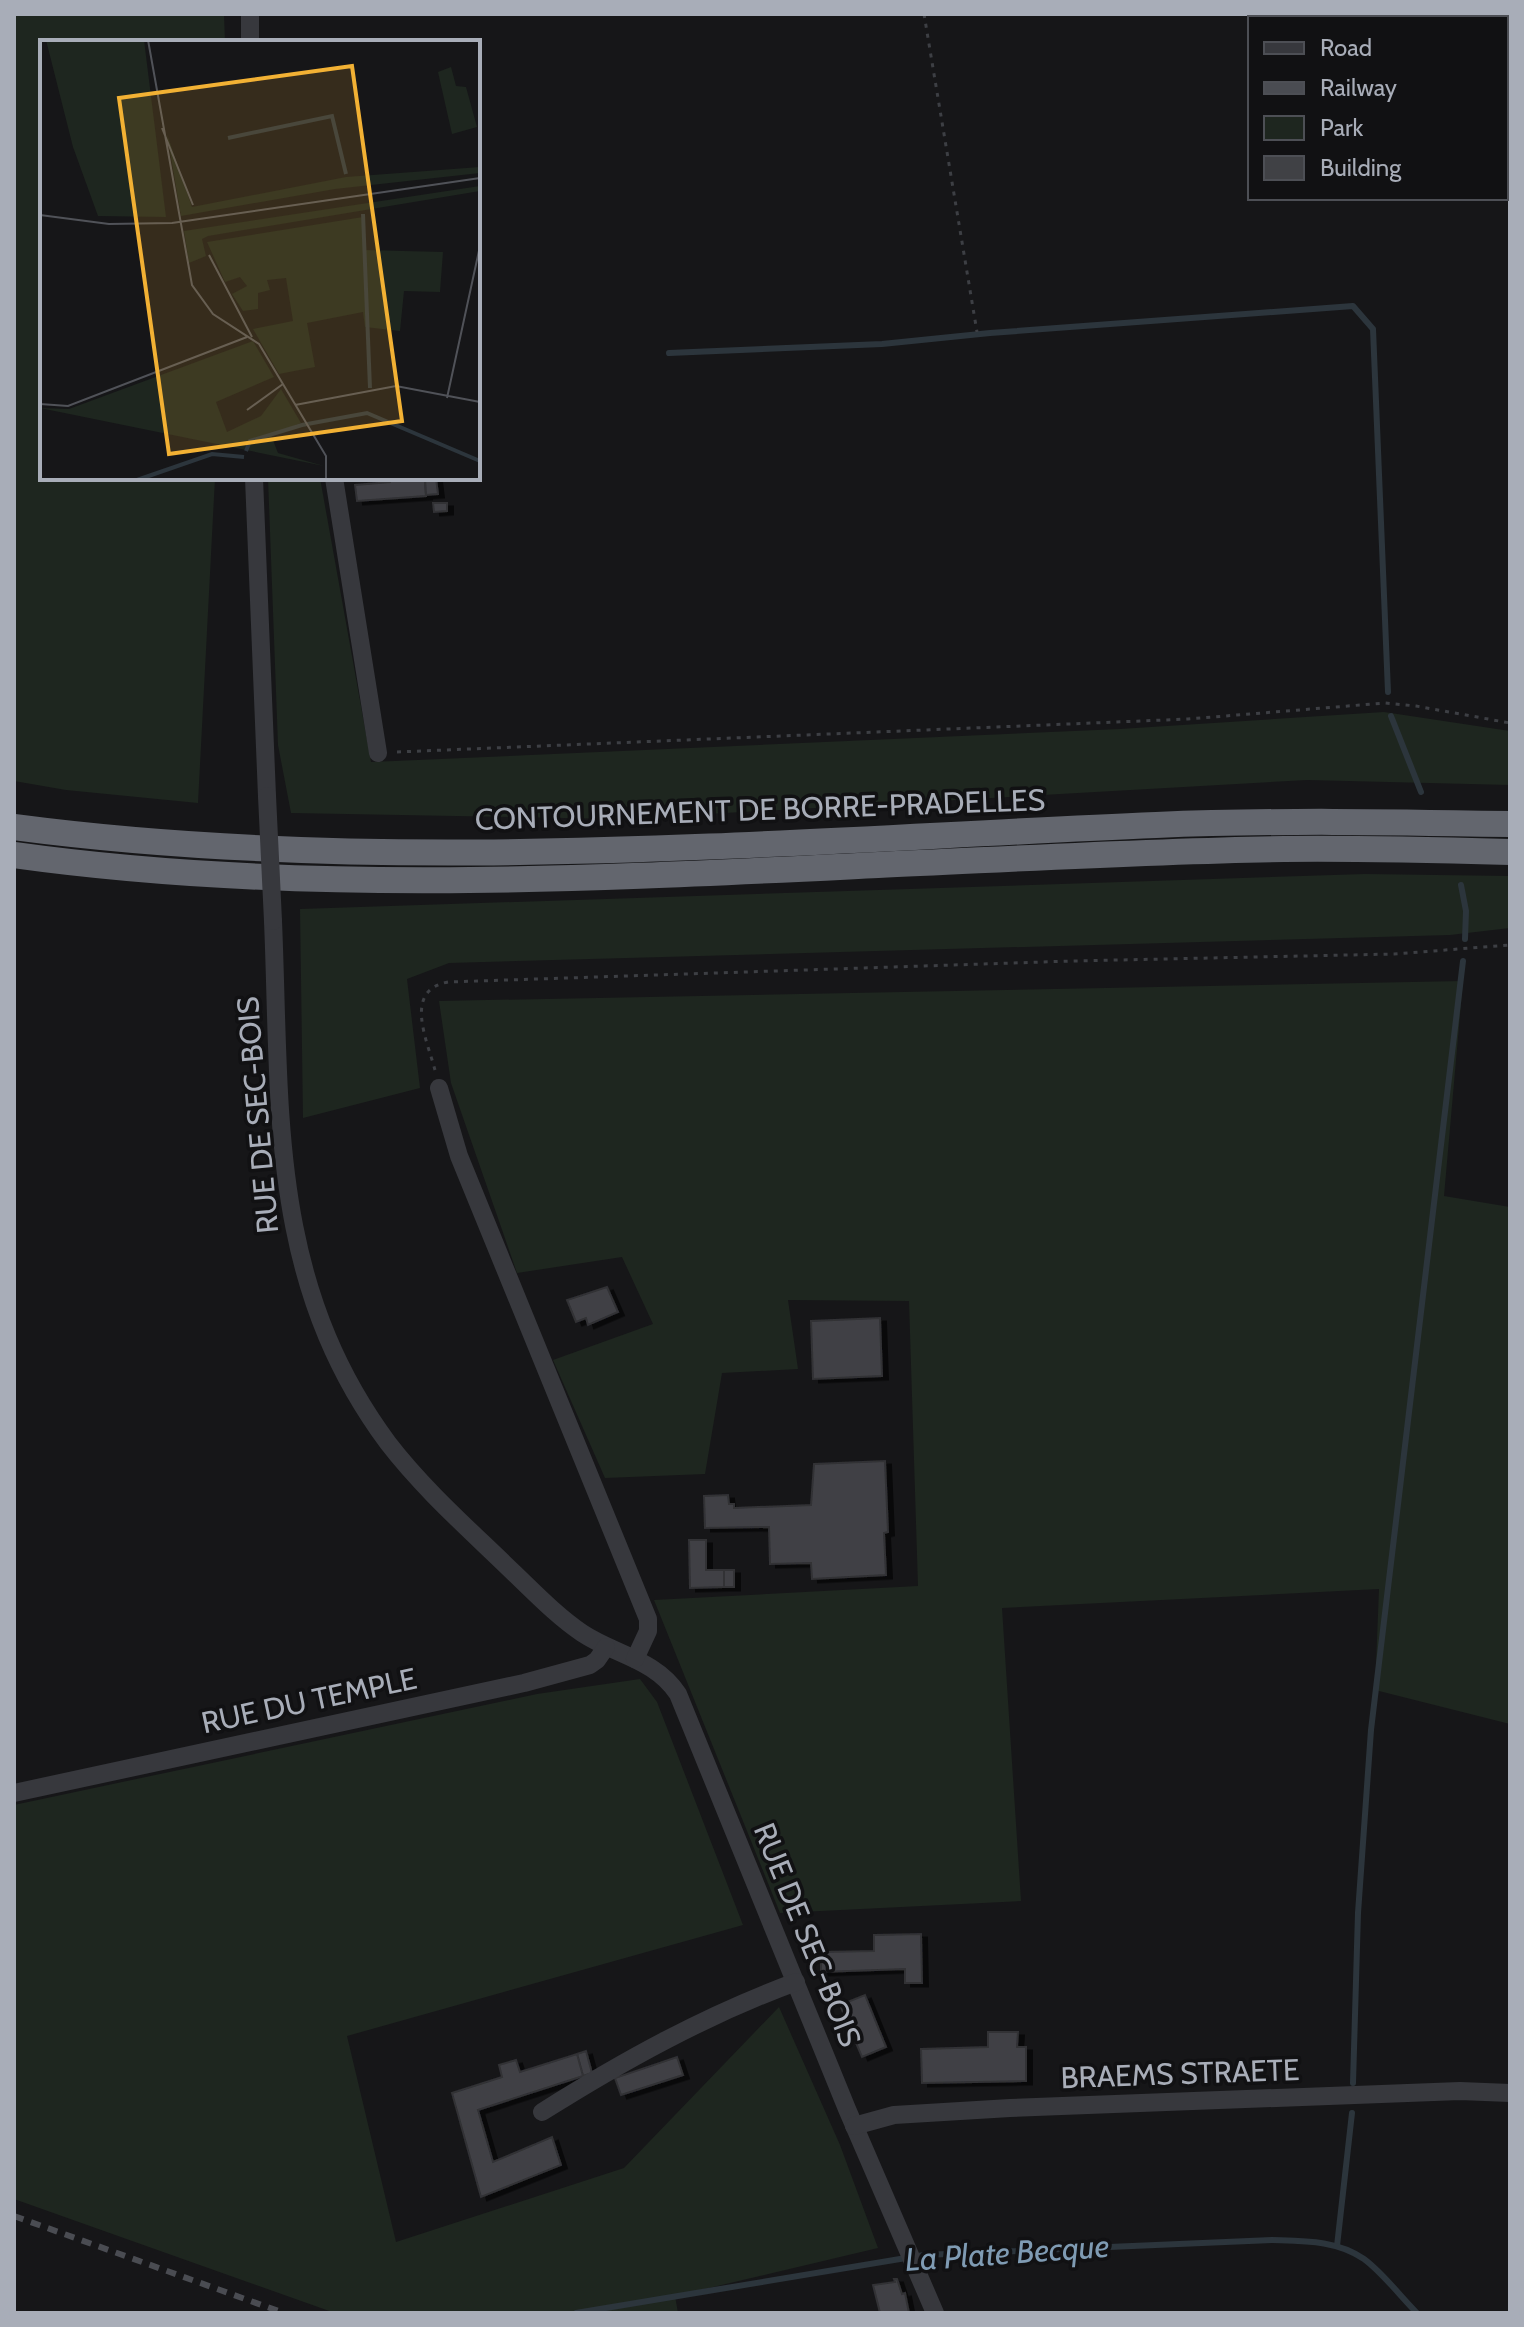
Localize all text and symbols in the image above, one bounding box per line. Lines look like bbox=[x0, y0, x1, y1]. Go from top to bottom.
legend bbox=[1248, 16, 1508, 200]
text: Road bbox=[1320, 33, 1372, 62]
inset map bbox=[40, 40, 480, 480]
text: Railway bbox=[1320, 73, 1397, 102]
text: Park bbox=[1320, 113, 1363, 142]
text: Building bbox=[1320, 153, 1402, 182]
street label: CONTOURNEMENT DE BORRE-PRADELLES bbox=[474, 781, 1046, 838]
street label: RUE DE SEC-BOIS bbox=[229, 995, 286, 1235]
street label: RUE DU TEMPLE bbox=[198, 1660, 420, 1741]
street label: RUE DE SEC-BOIS bbox=[746, 1818, 869, 2052]
street label: BRAEMS STRAETE bbox=[1060, 2051, 1300, 2096]
water label: La Plate Becque bbox=[904, 2226, 1110, 2279]

